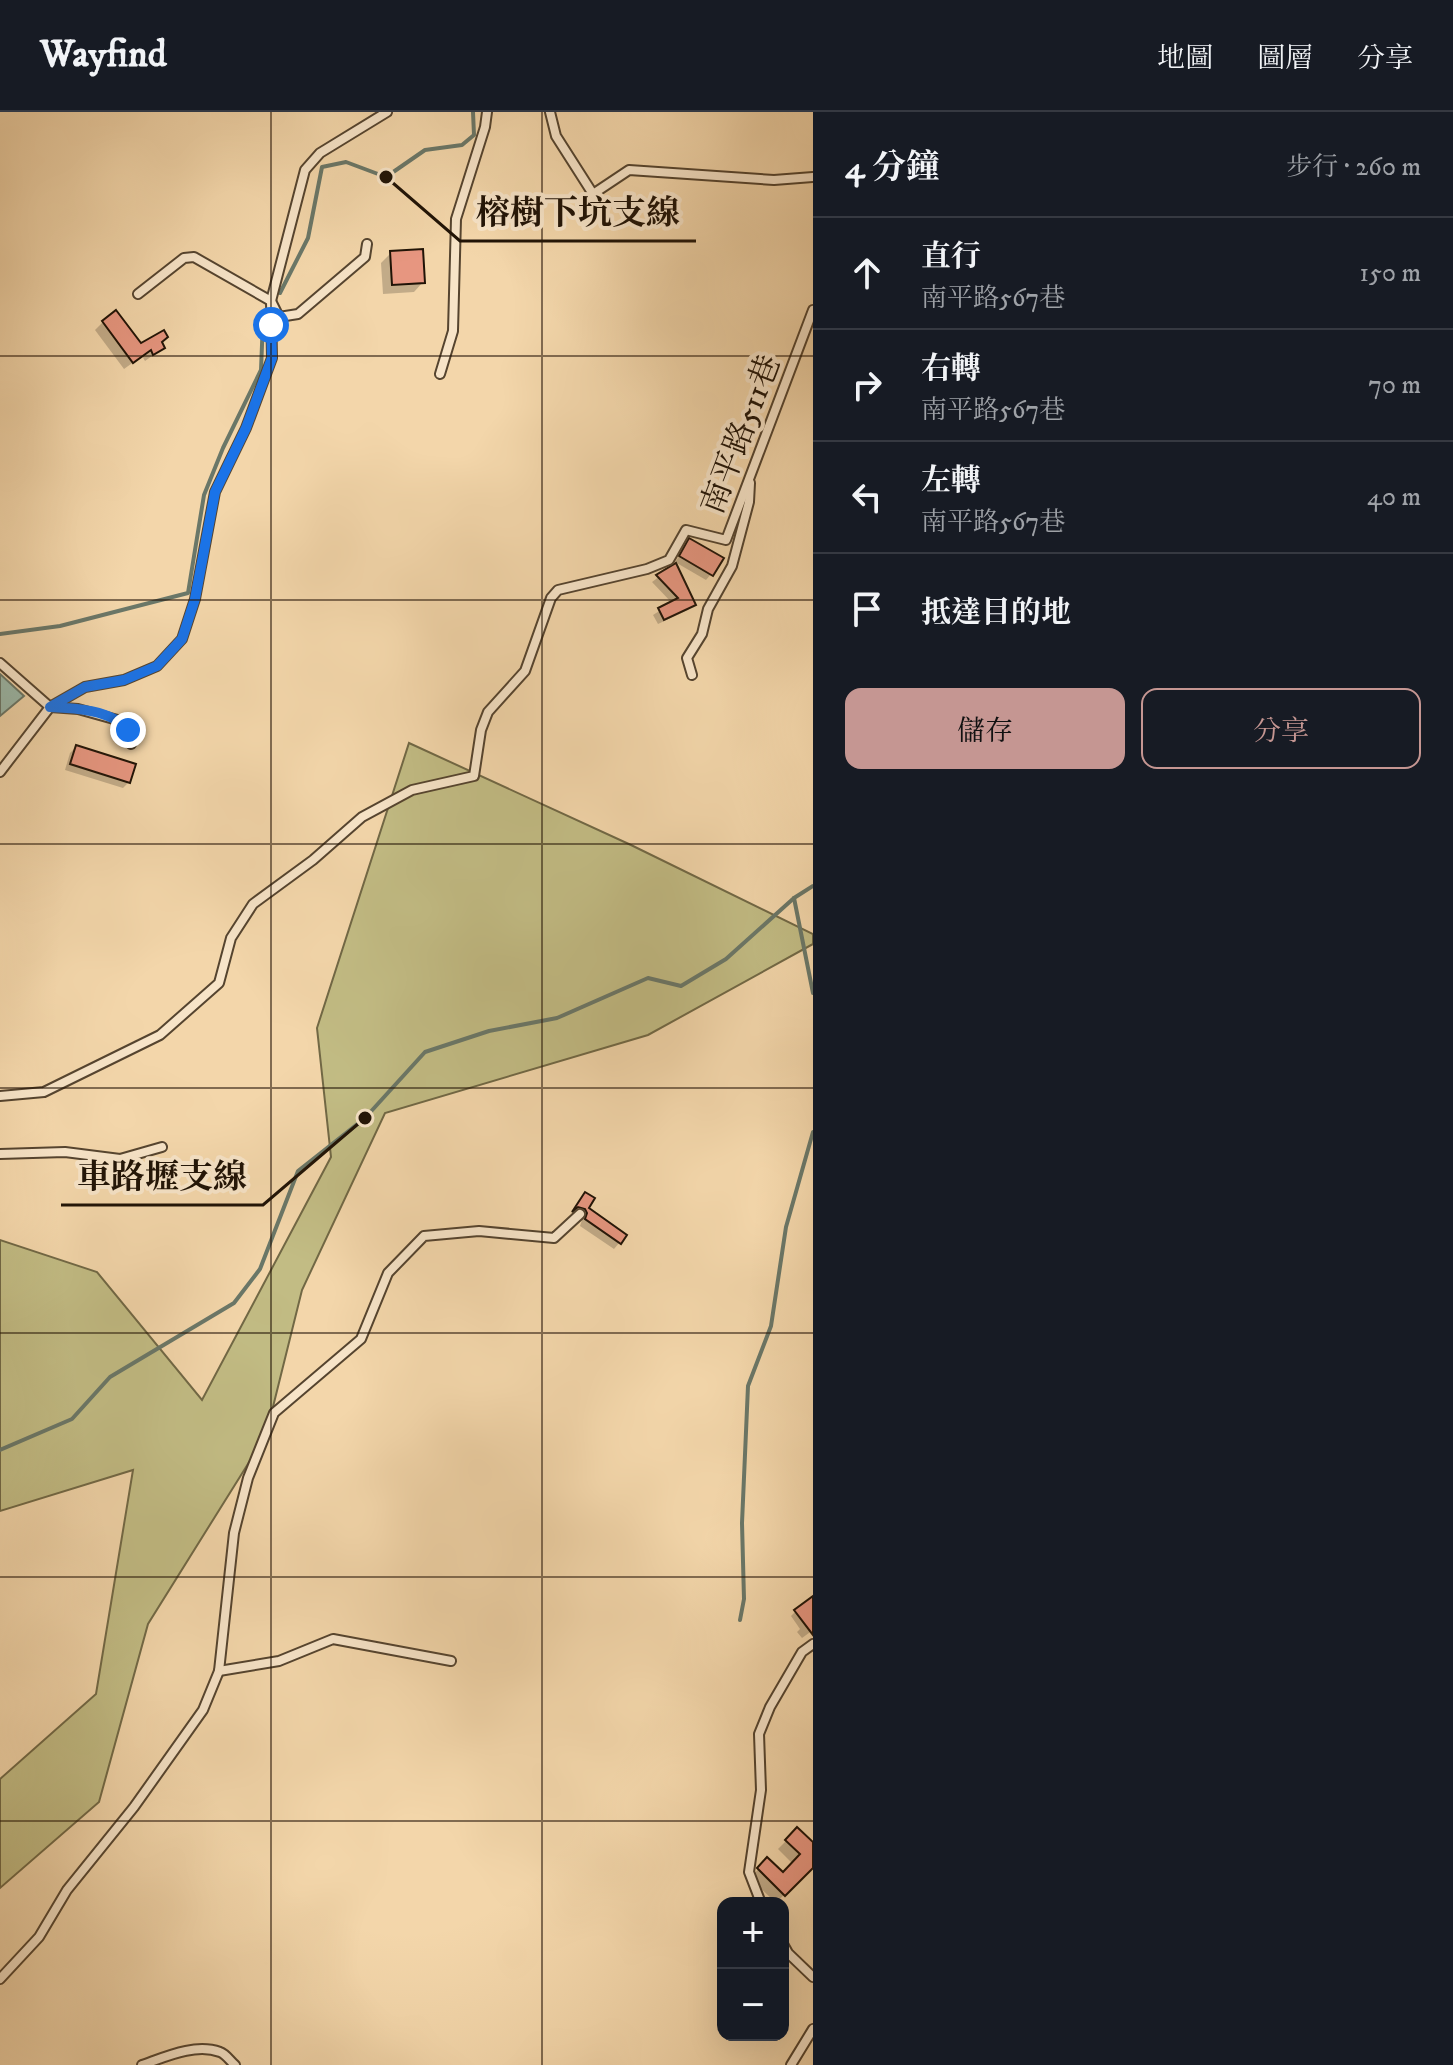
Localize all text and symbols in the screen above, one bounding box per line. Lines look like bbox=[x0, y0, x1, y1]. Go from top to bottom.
text: Wayfind bbox=[40, 31, 167, 79]
text: 地圖 bbox=[1157, 41, 1213, 76]
text: 圖層 bbox=[1257, 41, 1313, 76]
text: 分享 bbox=[1357, 41, 1413, 76]
text: 4 分鐘 bbox=[845, 147, 940, 189]
text: 步行 · 260 m bbox=[1286, 151, 1421, 184]
callout: 榕樹下坑支線 bbox=[460, 183, 696, 241]
text: 榕樹下坑支線 bbox=[476, 193, 680, 235]
text: 直行 bbox=[921, 239, 981, 276]
icon: ahead bbox=[845, 251, 889, 295]
text: 150 m bbox=[1360, 257, 1421, 290]
text: 南平路567巷 bbox=[921, 282, 1065, 315]
route start bbox=[253, 307, 289, 343]
street label: 南平路511巷 bbox=[693, 349, 791, 520]
text: 右轉 bbox=[921, 351, 981, 388]
icon: right bbox=[845, 363, 889, 407]
text: 70 m bbox=[1368, 369, 1421, 402]
text: 南平路567巷 bbox=[921, 394, 1065, 427]
text: 左轉 bbox=[921, 463, 981, 500]
icon: left bbox=[845, 475, 889, 519]
text: 40 m bbox=[1367, 481, 1421, 514]
text: 南平路567巷 bbox=[921, 506, 1065, 539]
icon: arrive bbox=[845, 587, 889, 631]
text: 抵達目的地 bbox=[921, 595, 1071, 632]
button: 儲存 bbox=[845, 688, 1125, 769]
button: 分享 bbox=[1141, 688, 1421, 769]
route end bbox=[110, 712, 146, 748]
callout: 車路壢支線 bbox=[61, 1147, 263, 1205]
text: 車路壢支線 bbox=[77, 1157, 247, 1199]
map controls bbox=[717, 1897, 789, 2041]
button: + bbox=[717, 1897, 789, 1969]
button: − bbox=[717, 1969, 789, 2041]

